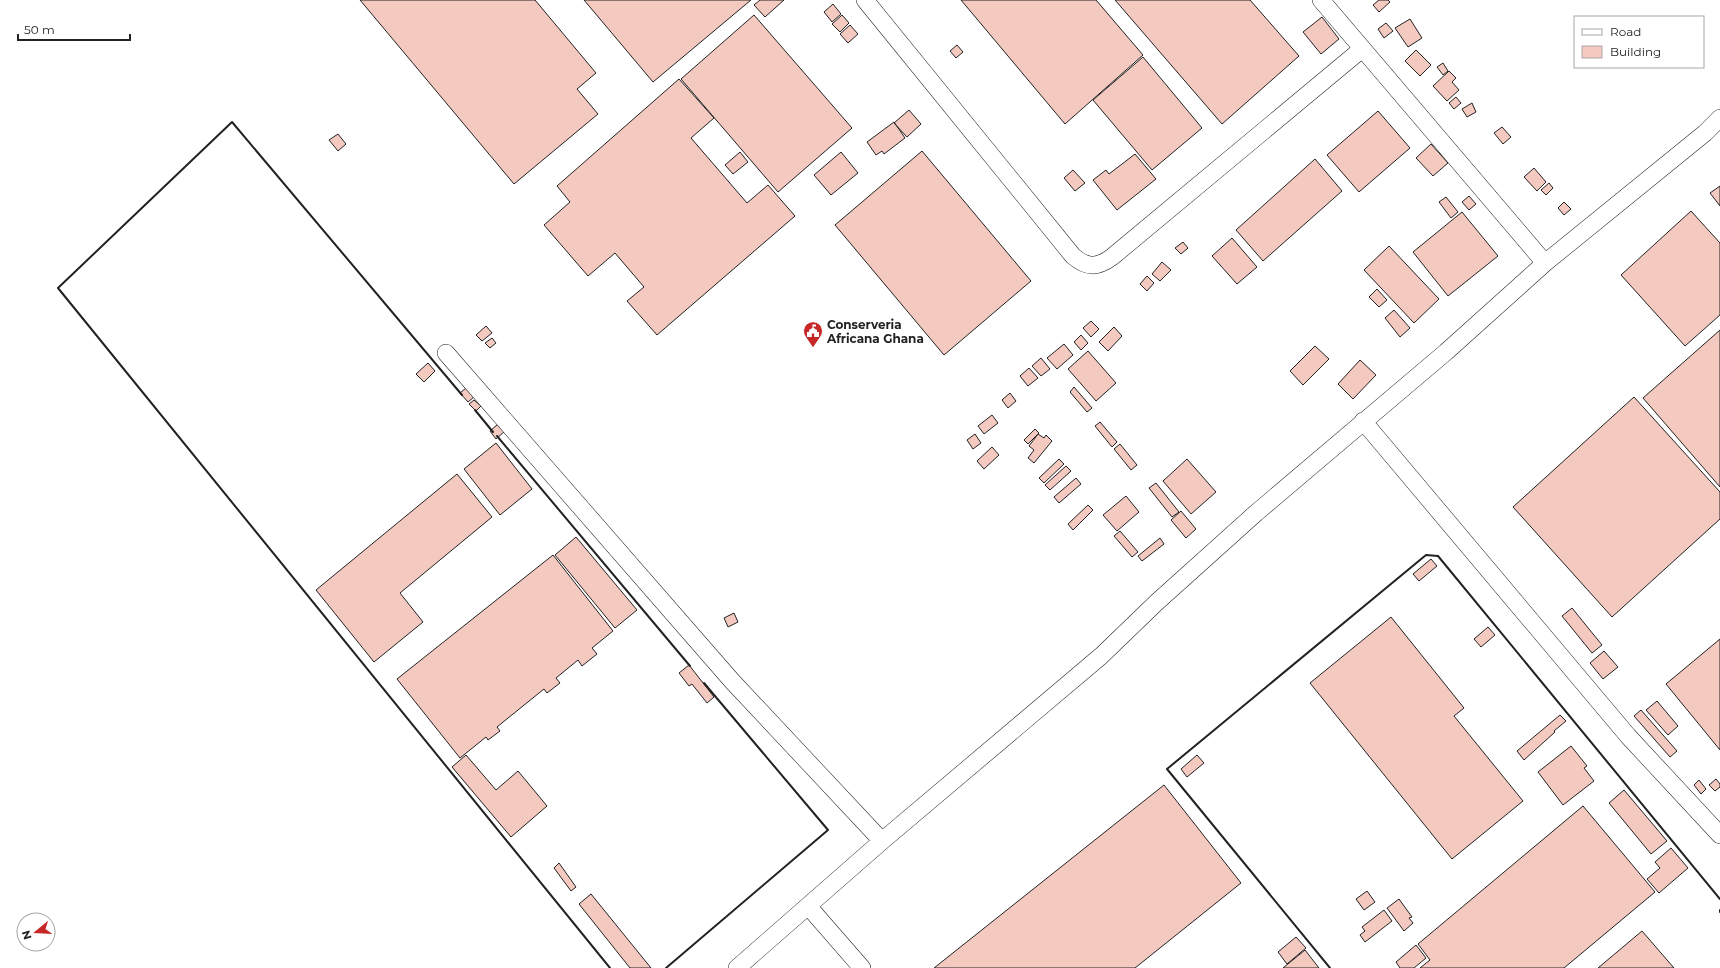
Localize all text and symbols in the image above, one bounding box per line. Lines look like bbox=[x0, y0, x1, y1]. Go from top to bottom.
scale bar bbox=[18, 16, 130, 42]
legend bbox=[1574, 16, 1704, 68]
text: 50 m bbox=[24, 22, 55, 37]
text: Road bbox=[1610, 24, 1641, 39]
text: Building bbox=[1610, 44, 1661, 59]
place label: Conserveria Africana Ghana bbox=[826, 317, 924, 346]
public building icon: Conserveria Africana Ghana bbox=[802, 320, 824, 348]
north arrow bbox=[16, 912, 56, 952]
text: N bbox=[18, 929, 35, 941]

